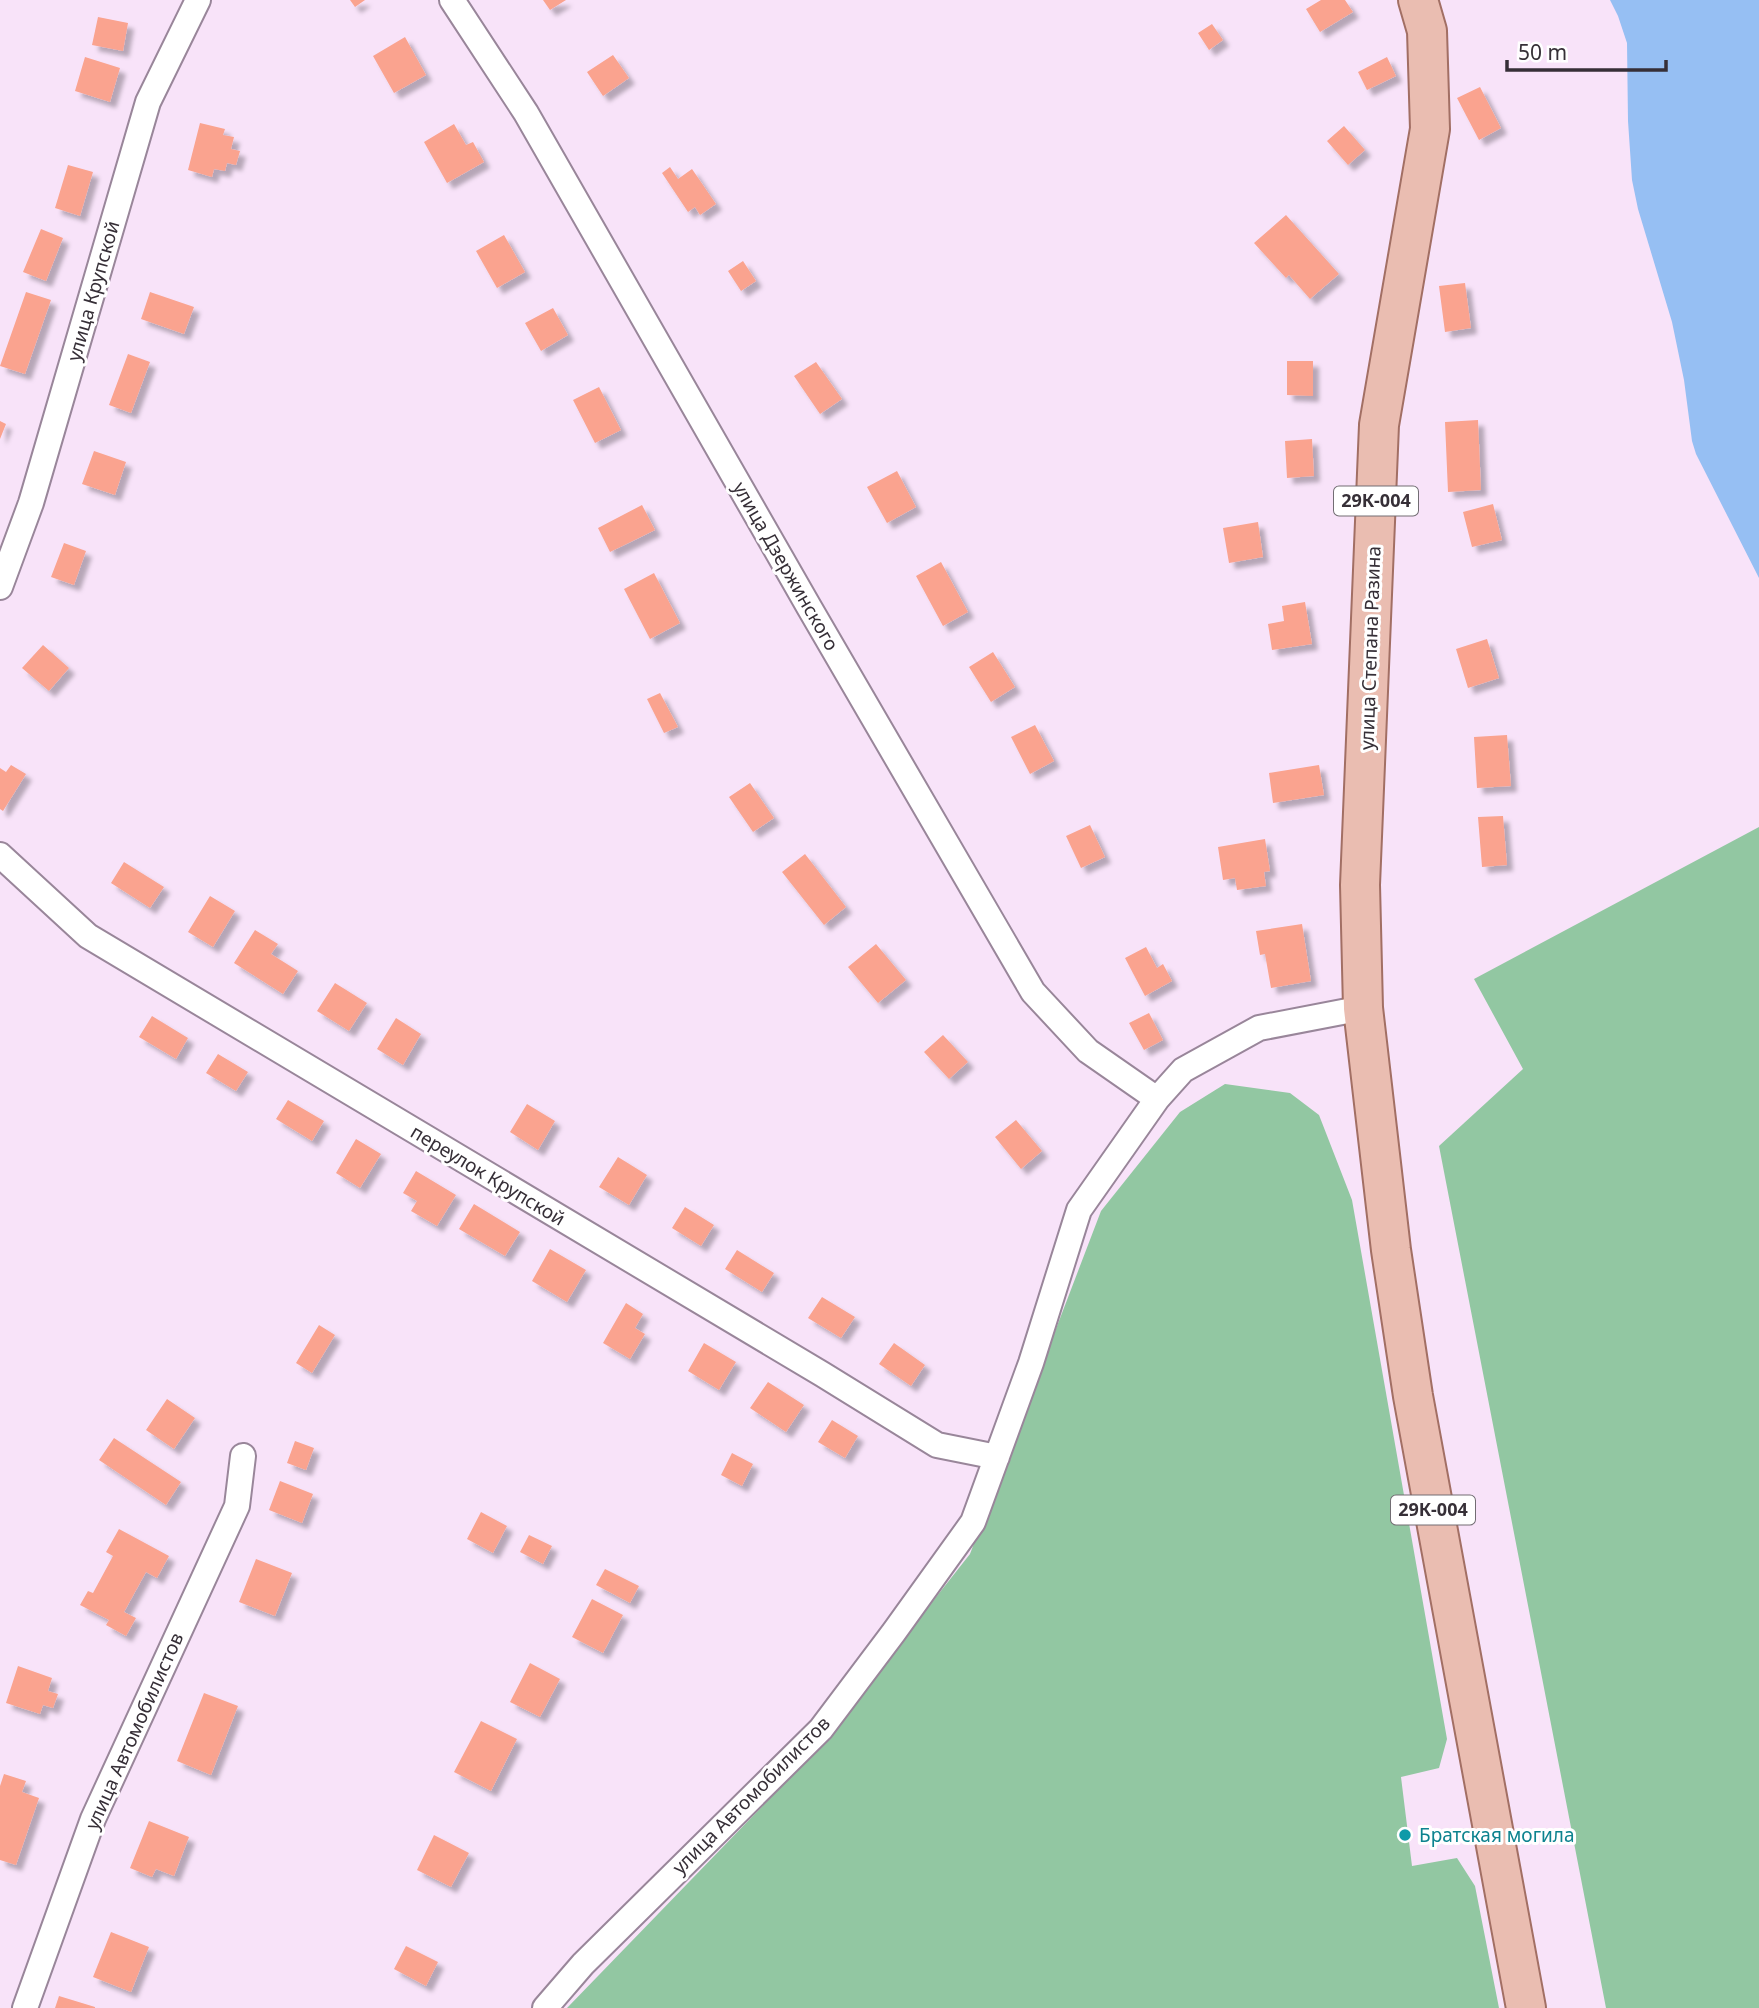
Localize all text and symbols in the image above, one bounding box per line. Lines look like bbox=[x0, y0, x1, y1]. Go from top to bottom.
scale bar bbox=[1507, 28, 1666, 72]
text: 50 m bbox=[1518, 38, 1567, 66]
street label: улица Крупской bbox=[61, 218, 125, 364]
street label: улица Дзержинского bbox=[727, 477, 845, 655]
road number: 29К-004 bbox=[1334, 486, 1418, 516]
street label: улица Степана Разина bbox=[1353, 545, 1387, 751]
street label: переулок Крупской bbox=[406, 1119, 570, 1231]
road number: 29К-004 bbox=[1391, 1496, 1475, 1525]
street label: улица Автомобилистов bbox=[79, 1628, 189, 1834]
street label: улица Автомобилистов bbox=[666, 1710, 836, 1880]
place label: Братская могила bbox=[1419, 1822, 1575, 1848]
marker: Братская могила bbox=[1397, 1827, 1413, 1843]

